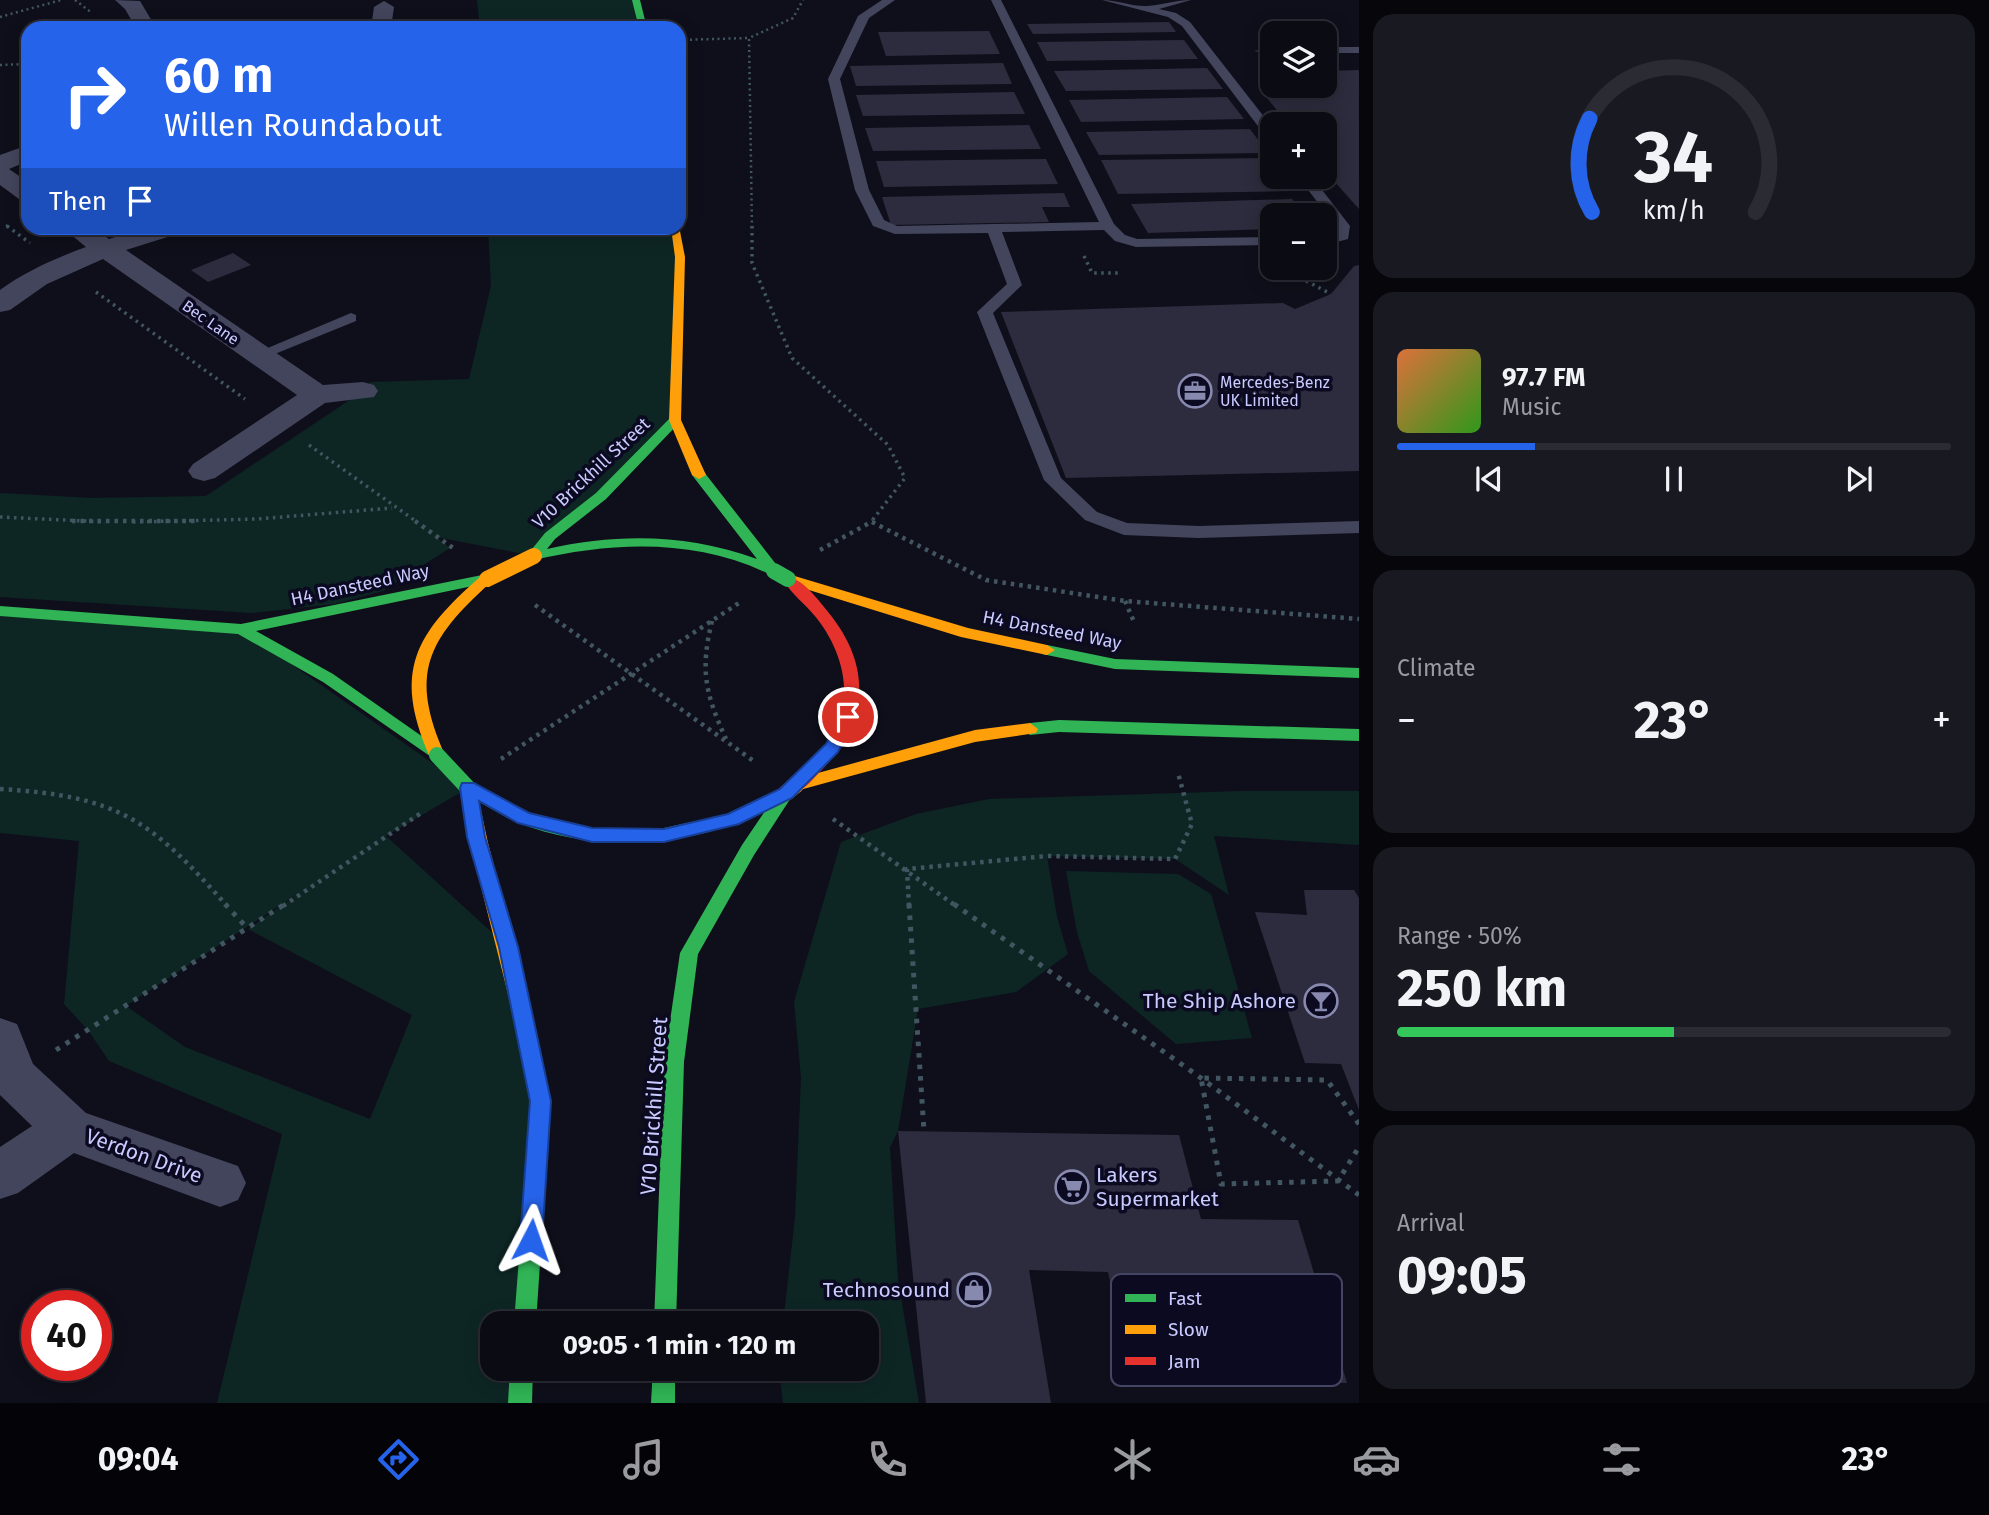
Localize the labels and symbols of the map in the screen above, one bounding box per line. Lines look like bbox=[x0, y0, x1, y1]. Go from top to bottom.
street label: Bec Lane bbox=[179, 296, 243, 349]
office icon: Mercedes-Benz UK Limited bbox=[1176, 372, 1214, 410]
place label: Mercedes-Benz UK Limited bbox=[1220, 373, 1330, 410]
street label: V10 Brickhill Street bbox=[528, 413, 655, 533]
street label: H4 Dansteed Way bbox=[289, 560, 431, 610]
street label: H4 Dansteed Way bbox=[981, 606, 1123, 654]
pin bbox=[818, 687, 878, 747]
bar icon: The Ship Ashore bbox=[1302, 982, 1340, 1020]
place label: The Ship Ashore bbox=[1143, 988, 1296, 1014]
street label: V10 Brickhill Street bbox=[635, 1016, 673, 1196]
street label: Verdon Drive bbox=[82, 1123, 206, 1189]
place label: Lakers Supermarket bbox=[1096, 1162, 1219, 1212]
supermarket icon: Lakers Supermarket bbox=[1053, 1168, 1091, 1206]
position arrow bbox=[494, 1203, 568, 1277]
shop icon: Technosound bbox=[955, 1271, 993, 1309]
legend bbox=[1111, 1274, 1342, 1386]
place label: Technosound bbox=[823, 1277, 950, 1303]
text: Fast bbox=[1168, 1287, 1202, 1310]
speed limit sign: 40 bbox=[21, 1290, 112, 1381]
text: Slow bbox=[1168, 1318, 1209, 1341]
text: Jam bbox=[1168, 1350, 1200, 1373]

